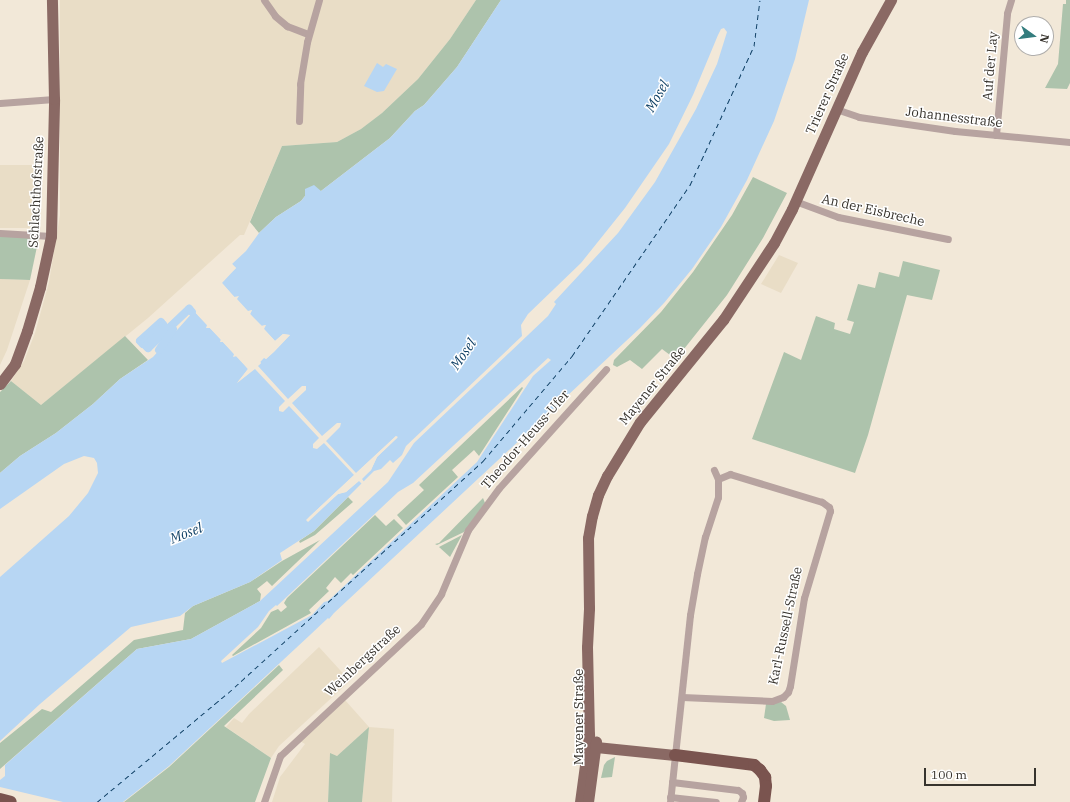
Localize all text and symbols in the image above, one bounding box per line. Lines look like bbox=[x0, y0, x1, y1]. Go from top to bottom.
north arrow bbox=[1014, 16, 1054, 56]
street label: Auf der Lay bbox=[980, 31, 1002, 101]
text: N bbox=[1037, 33, 1053, 45]
street label: Trierer Straße bbox=[803, 51, 853, 137]
water label: Mosel bbox=[641, 77, 673, 115]
street label: Johannesstraße bbox=[905, 104, 1003, 132]
street label: Schlachthofstraße bbox=[26, 136, 48, 248]
street label: An der Eisbreche bbox=[820, 192, 926, 230]
water label: Mosel bbox=[447, 335, 479, 373]
street label: Mayener Straße bbox=[617, 344, 689, 428]
street label: Theodor-Heuss-Ufer bbox=[479, 387, 573, 493]
water label: Mosel bbox=[167, 519, 205, 547]
street label: Karl-Russell-Straße bbox=[766, 566, 806, 686]
street label: Weinbergstraße bbox=[322, 622, 404, 700]
street label: Mayener Straße bbox=[571, 669, 587, 765]
scale bar bbox=[926, 760, 1038, 786]
text: 100 m bbox=[931, 767, 967, 782]

